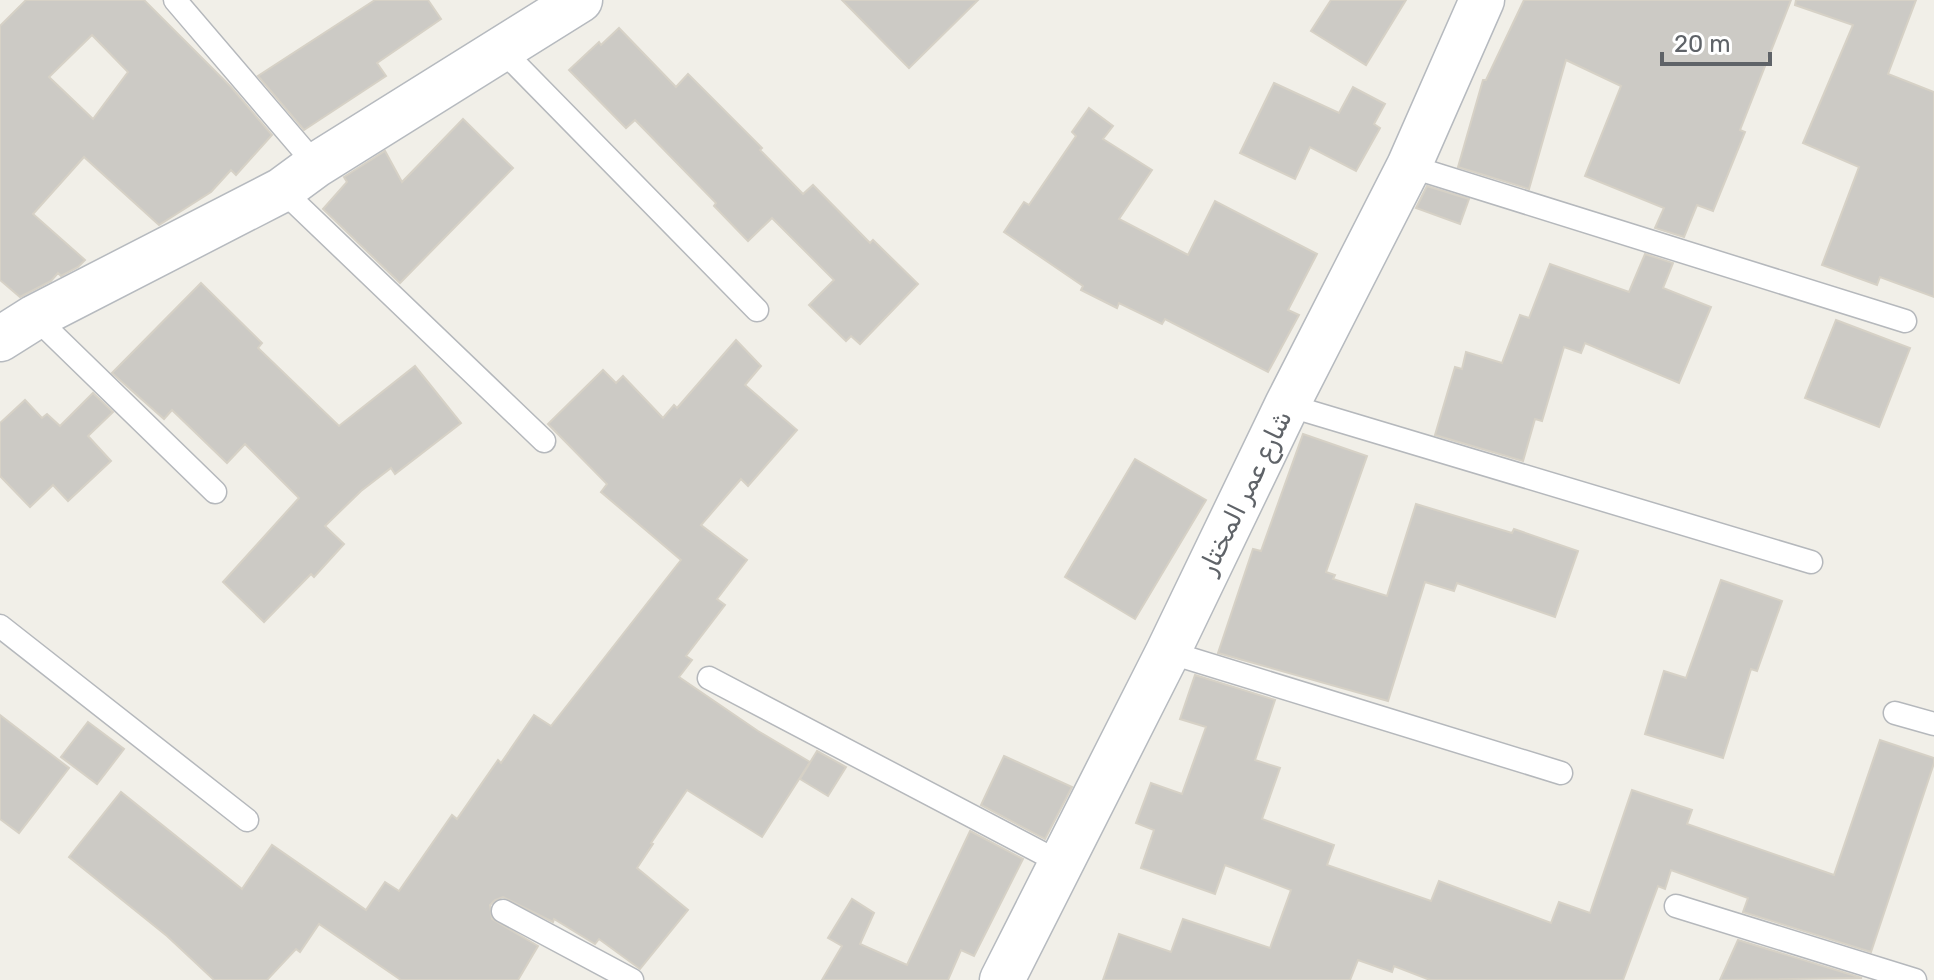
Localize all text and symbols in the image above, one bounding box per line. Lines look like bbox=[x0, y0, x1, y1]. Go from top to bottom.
scale bar bbox=[1662, 16, 1770, 66]
text: 20 m bbox=[1674, 30, 1731, 58]
street label: شارع عمر المختار bbox=[1192, 405, 1300, 582]

